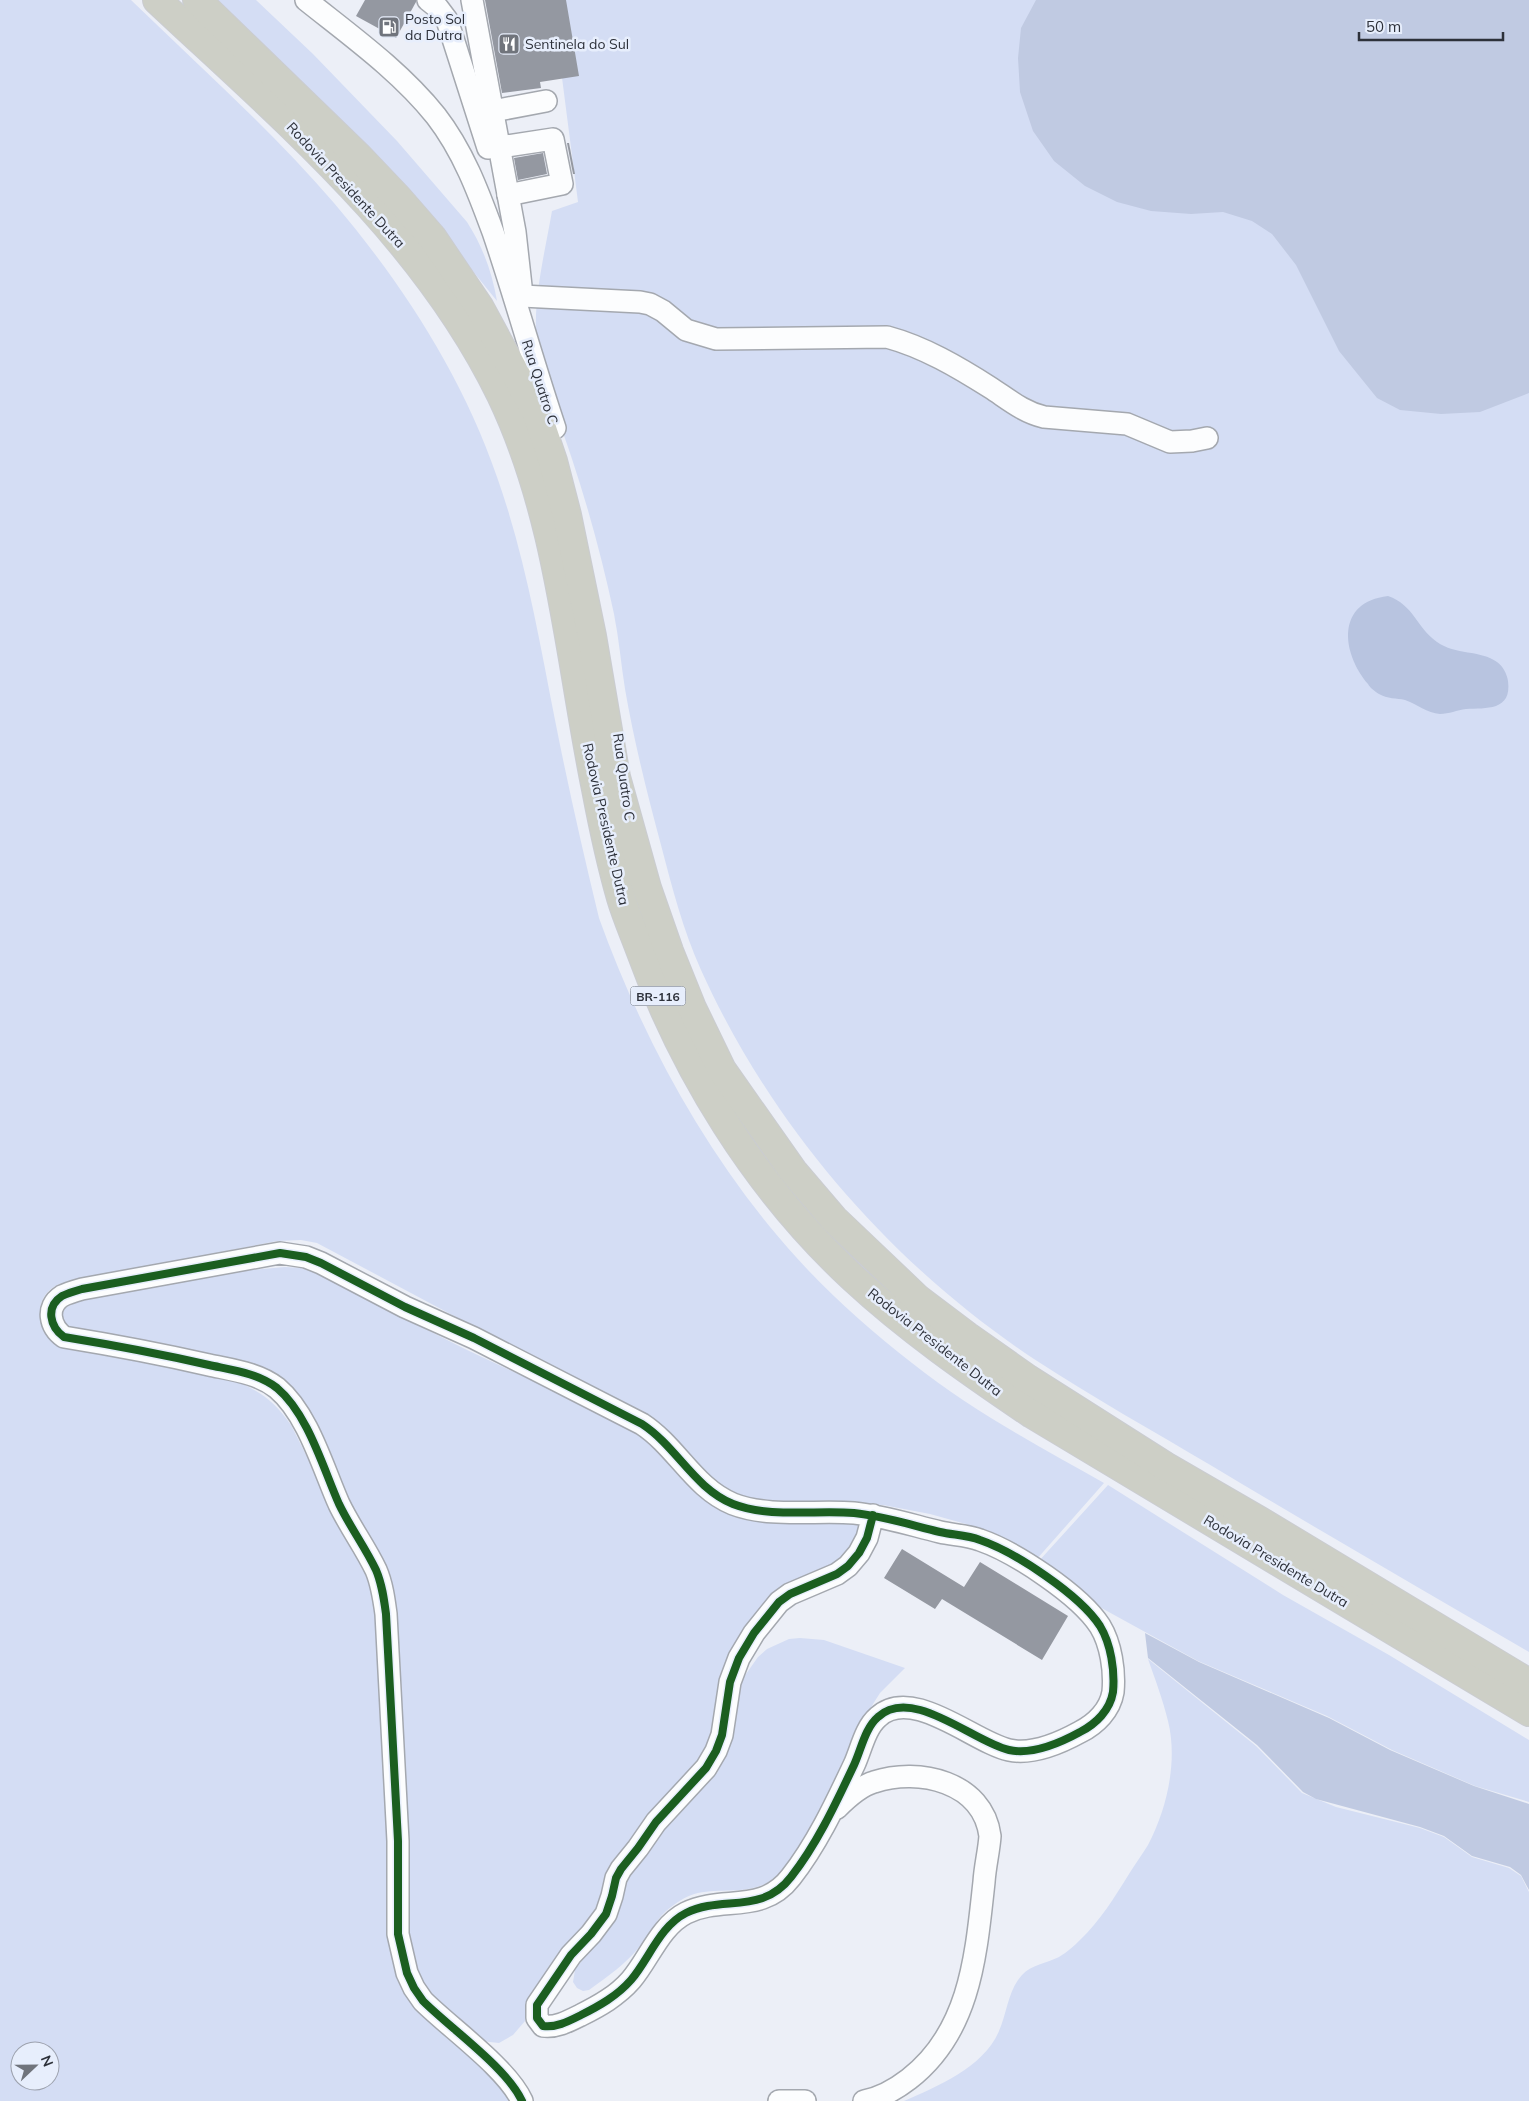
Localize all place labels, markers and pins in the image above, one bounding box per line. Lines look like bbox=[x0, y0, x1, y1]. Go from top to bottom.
place label: Posto Sol da Dutra bbox=[405, 10, 465, 44]
fuel station icon: Posto Sol da Dutra bbox=[377, 15, 401, 39]
restaurant icon: Sentinela do Sul bbox=[497, 32, 521, 56]
place label: Sentinela do Sul bbox=[525, 35, 629, 53]

